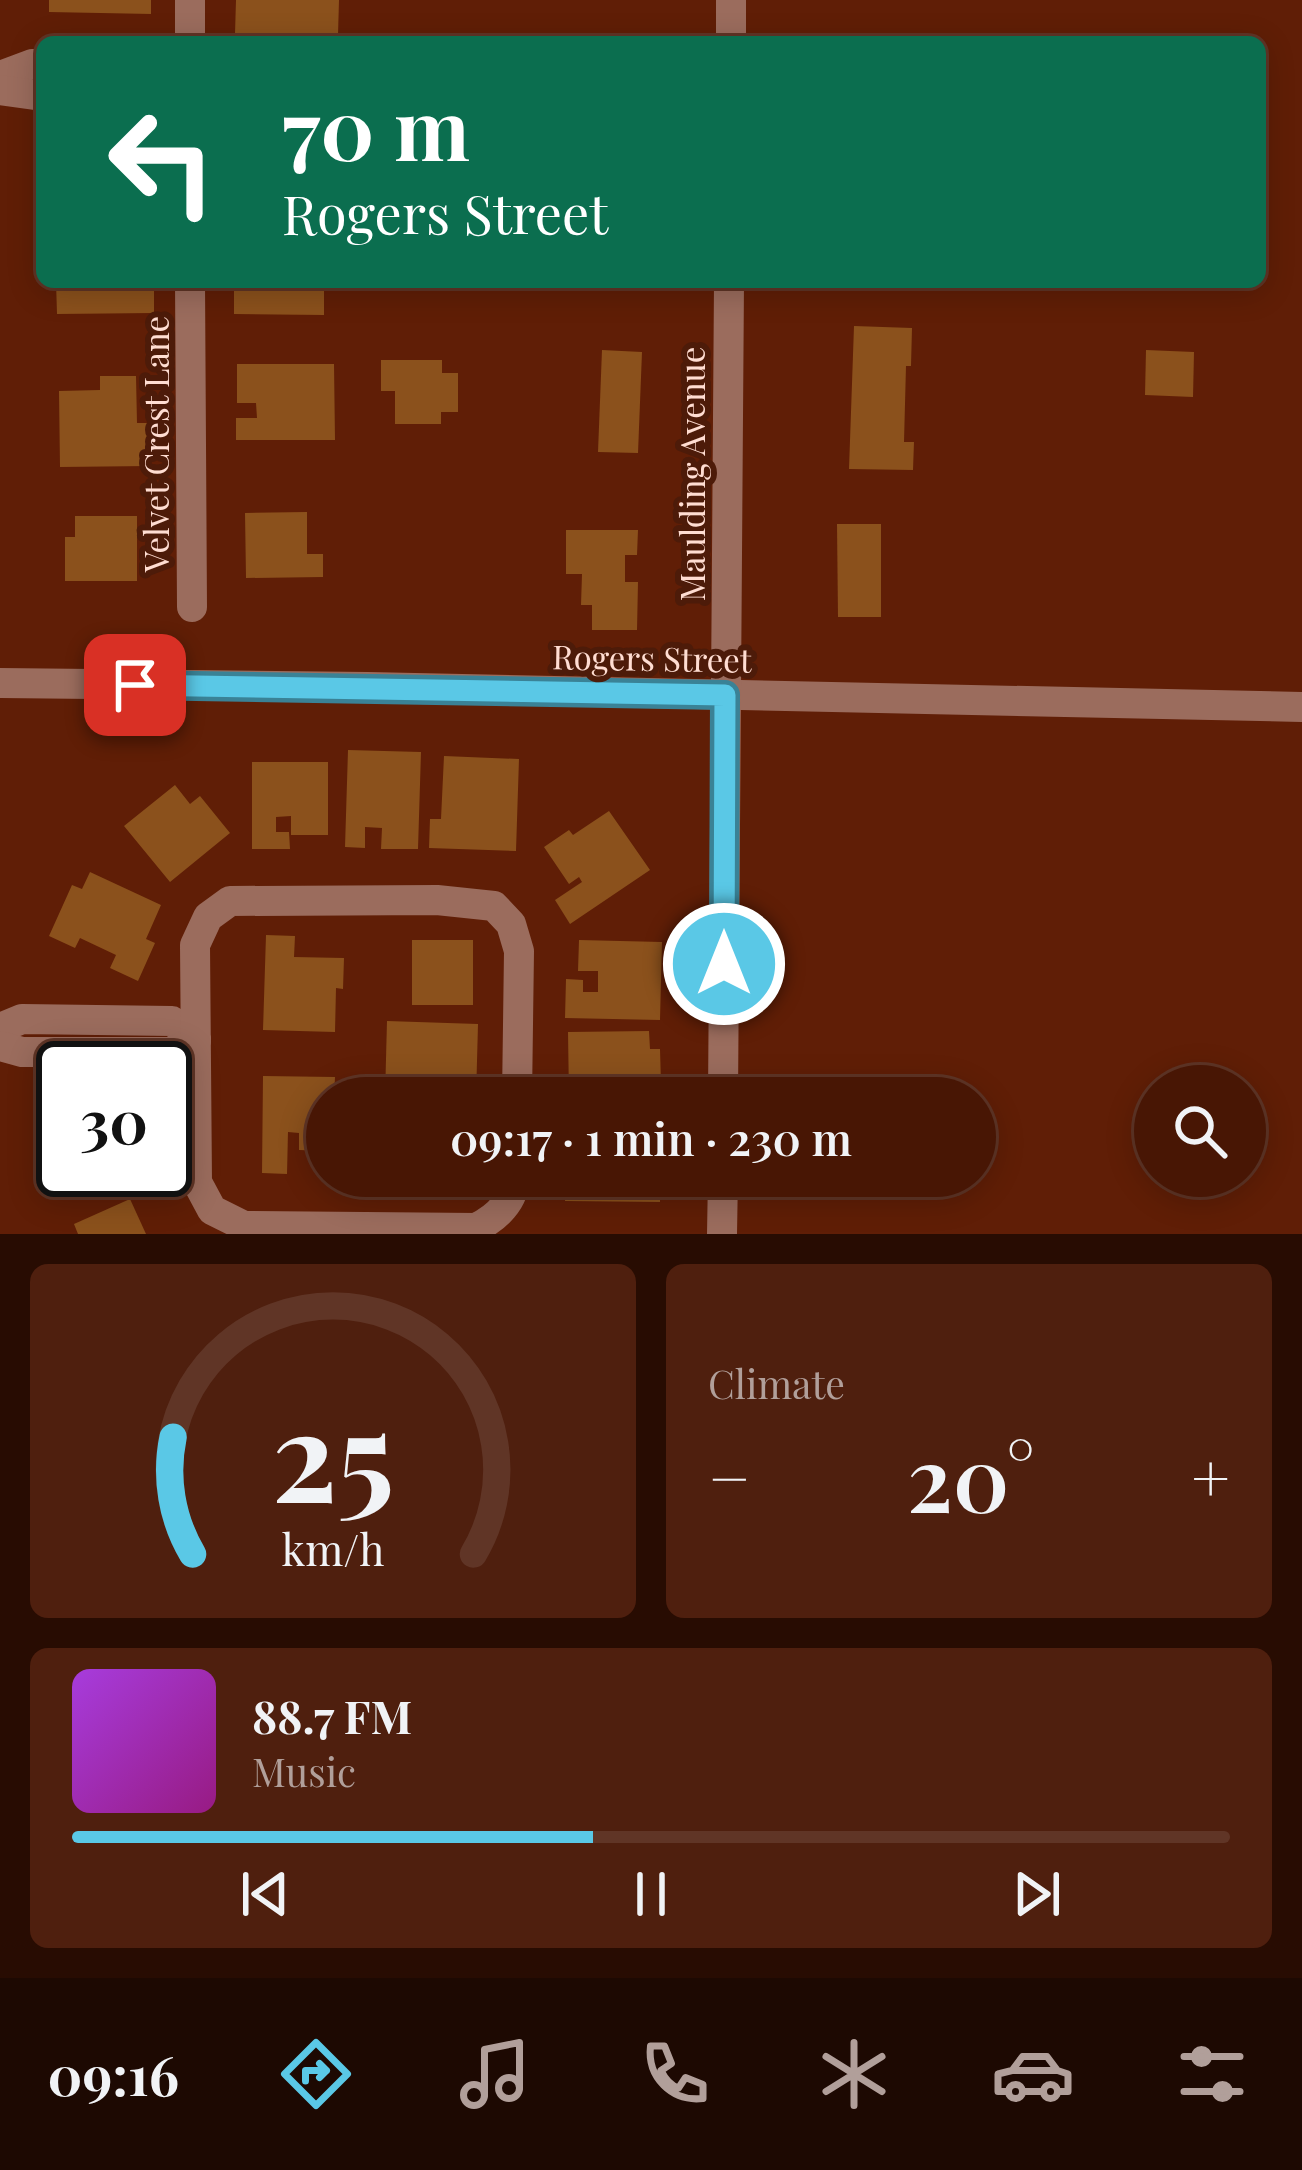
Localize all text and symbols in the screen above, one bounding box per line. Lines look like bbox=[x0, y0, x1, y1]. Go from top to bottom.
text: 70 m bbox=[282, 70, 470, 182]
icon: left bbox=[84, 84, 240, 240]
text: Rogers Street bbox=[282, 177, 608, 249]
street label: Velvet Crest Lane bbox=[133, 316, 177, 573]
street label: Maulding Avenue bbox=[669, 347, 713, 601]
street label: Rogers Street bbox=[552, 633, 753, 681]
pin bbox=[84, 634, 186, 736]
icon: arrive bbox=[102, 652, 168, 718]
position arrow bbox=[661, 901, 787, 1027]
speed limit sign: 30 bbox=[36, 1041, 192, 1197]
map controls bbox=[1134, 1065, 1266, 1197]
button: search bbox=[1134, 1065, 1266, 1197]
text: 09:17 · 1 min · 230 m bbox=[450, 1107, 852, 1167]
text: Climate bbox=[708, 1357, 845, 1409]
text: 25 bbox=[272, 1368, 394, 1534]
text: 20° bbox=[907, 1416, 1035, 1536]
text: − bbox=[708, 1432, 751, 1520]
text: + bbox=[1191, 1432, 1230, 1520]
text: km/h bbox=[282, 1520, 384, 1577]
text: 88.7 FM bbox=[252, 1685, 412, 1745]
text: Music bbox=[252, 1745, 356, 1797]
icon: previous bbox=[232, 1861, 298, 1927]
icon: pause bbox=[618, 1861, 684, 1927]
icon: next bbox=[1004, 1861, 1070, 1927]
icon: directions bbox=[274, 2032, 358, 2116]
icon: music bbox=[453, 2032, 537, 2116]
icon: phone bbox=[633, 2032, 717, 2116]
icon: climate bbox=[812, 2032, 896, 2116]
icon: car bbox=[991, 2032, 1075, 2116]
icon: filters bbox=[1170, 2032, 1254, 2116]
text: 09:16 bbox=[48, 2038, 179, 2110]

